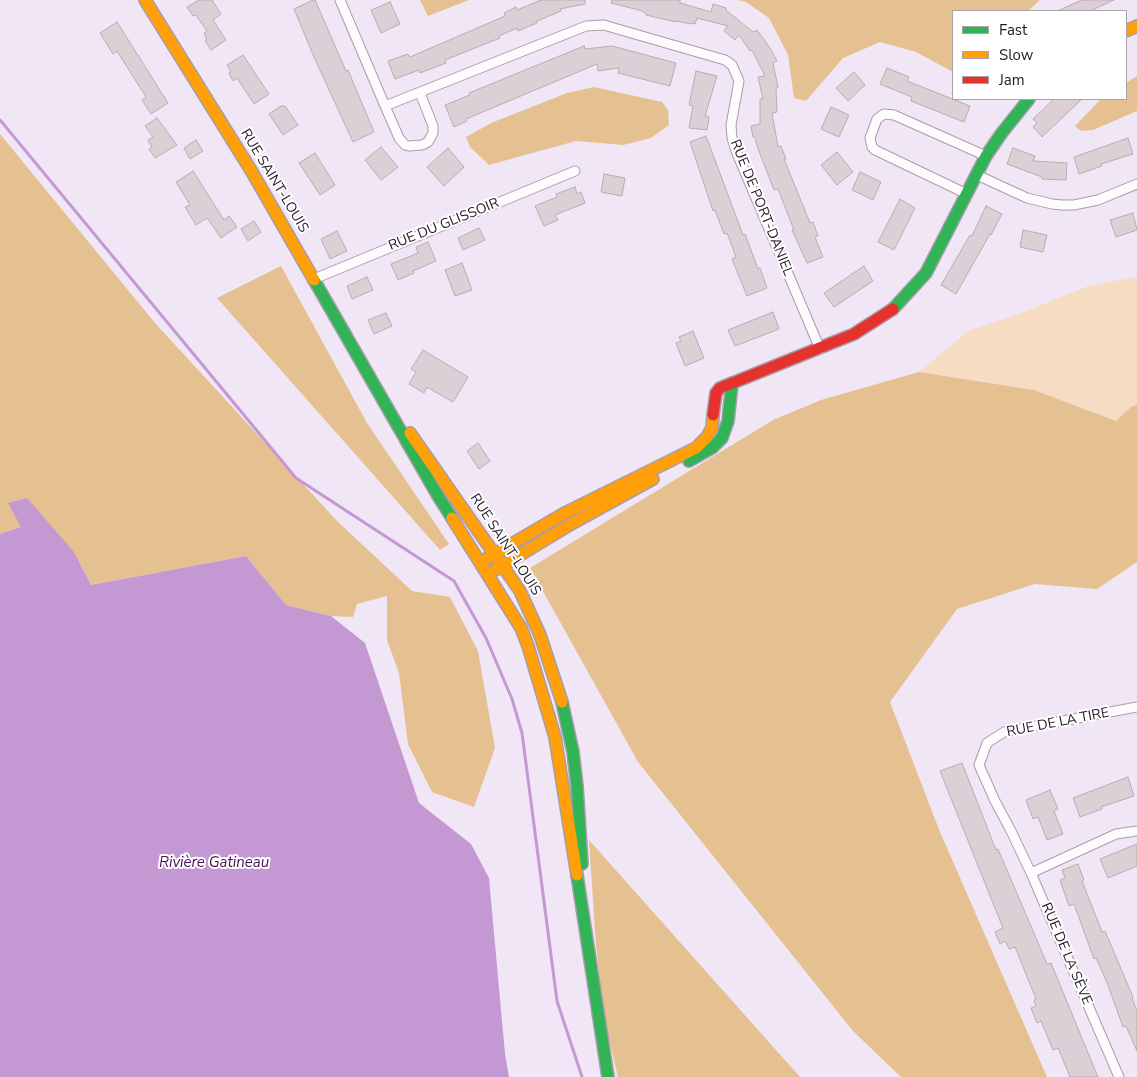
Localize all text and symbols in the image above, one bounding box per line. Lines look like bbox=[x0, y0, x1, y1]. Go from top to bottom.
legend bbox=[952, 10, 1127, 100]
text: Fast bbox=[999, 20, 1027, 40]
text: Slow bbox=[999, 45, 1033, 65]
text: Jam bbox=[999, 70, 1025, 90]
street label: RUE SAINT-LOUIS bbox=[236, 126, 312, 236]
street label: RUE DE PORT-DANIEL bbox=[726, 137, 796, 279]
street label: RUE DU GLISSOIR bbox=[386, 195, 502, 255]
street label: RUE SAINT-LOUIS bbox=[466, 491, 544, 599]
street label: RUE DE LA TIRE bbox=[1005, 705, 1111, 741]
water label: Rivière Gatineau bbox=[159, 854, 269, 872]
street label: RUE DE LA SÈVE bbox=[1037, 901, 1095, 1007]

